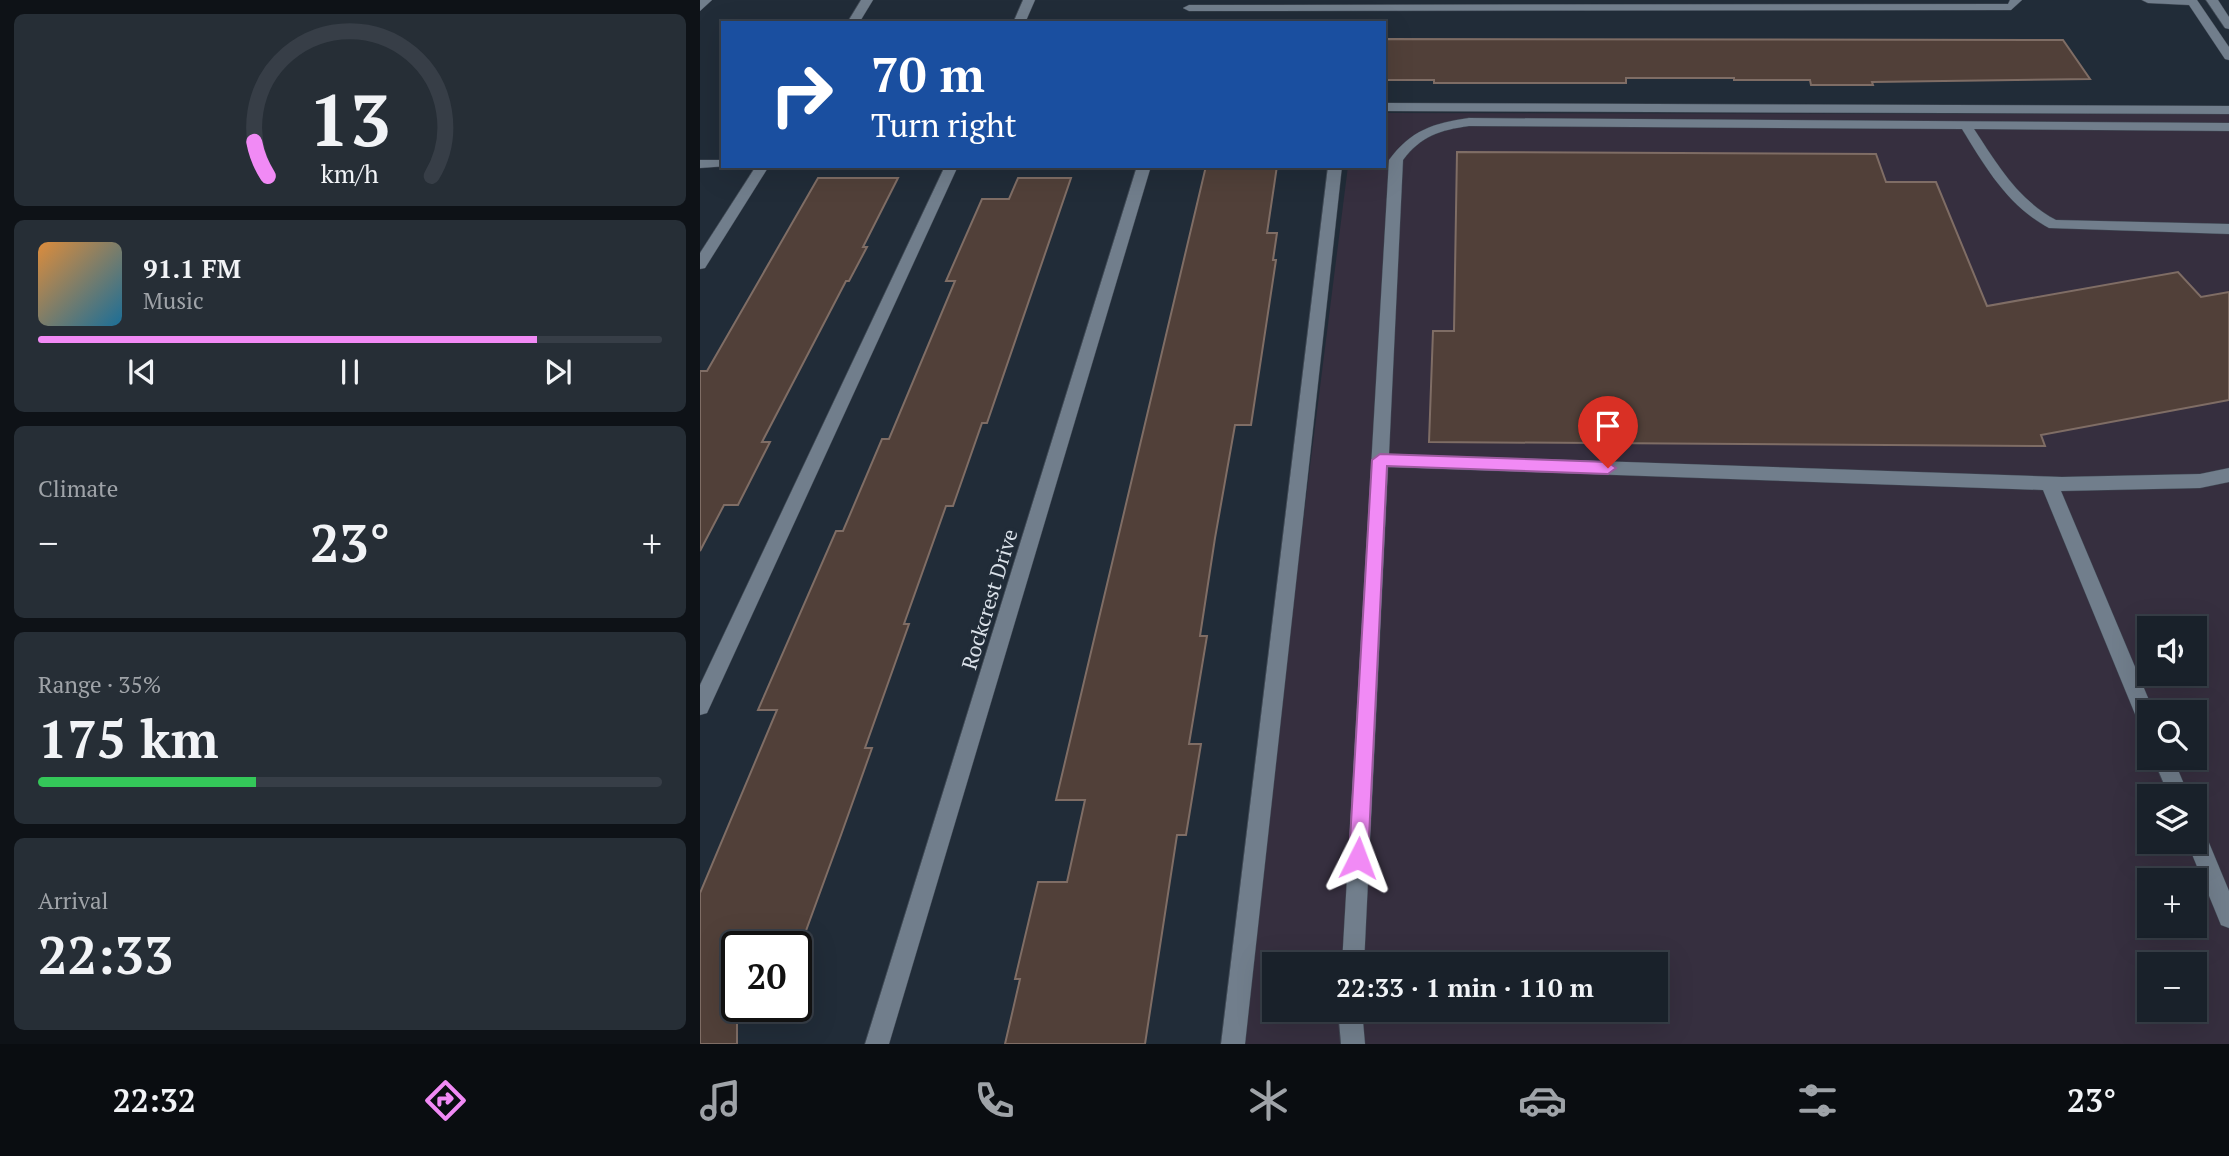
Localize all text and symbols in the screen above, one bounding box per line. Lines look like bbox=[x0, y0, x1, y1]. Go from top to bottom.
text: 70 m bbox=[871, 41, 985, 106]
icon: right bbox=[756, 49, 847, 140]
text: 13 bbox=[309, 70, 391, 167]
text: Turn right bbox=[871, 104, 1017, 146]
text: km/h bbox=[321, 157, 379, 190]
text: 91.1 FM bbox=[143, 251, 241, 285]
text: Music bbox=[143, 285, 204, 316]
icon: previous bbox=[123, 353, 161, 391]
icon: pause bbox=[331, 353, 369, 391]
icon: next bbox=[539, 353, 577, 391]
pin bbox=[1578, 396, 1638, 468]
icon: arrive bbox=[1589, 407, 1627, 445]
text: Climate bbox=[38, 473, 118, 504]
text: 23° bbox=[310, 508, 390, 577]
text: − bbox=[38, 518, 58, 568]
text: + bbox=[642, 518, 662, 568]
street label: Rockcrest Drive bbox=[954, 525, 1024, 673]
map controls bbox=[2137, 616, 2207, 1022]
button: sound bbox=[2137, 616, 2207, 686]
text: Range · 35% bbox=[38, 669, 161, 700]
button: search bbox=[2137, 700, 2207, 770]
text: 175 km bbox=[38, 704, 219, 773]
button: layers bbox=[2137, 784, 2207, 854]
position arrow bbox=[1321, 821, 1395, 895]
button: + bbox=[2137, 868, 2207, 938]
text: Arrival bbox=[38, 885, 109, 916]
text: 22:33 bbox=[38, 920, 173, 989]
speed limit sign: 20 bbox=[721, 931, 812, 1022]
button: − bbox=[2137, 952, 2207, 1022]
text: 22:33 · 1 min · 110 m bbox=[1336, 970, 1594, 1004]
icon: directions bbox=[421, 1076, 470, 1125]
icon: music bbox=[696, 1076, 745, 1125]
icon: phone bbox=[970, 1076, 1019, 1125]
icon: climate bbox=[1244, 1076, 1293, 1125]
icon: car bbox=[1518, 1076, 1567, 1125]
icon: filters bbox=[1793, 1076, 1842, 1125]
text: 22:32 bbox=[113, 1079, 196, 1121]
text: 23° bbox=[2067, 1079, 2116, 1121]

